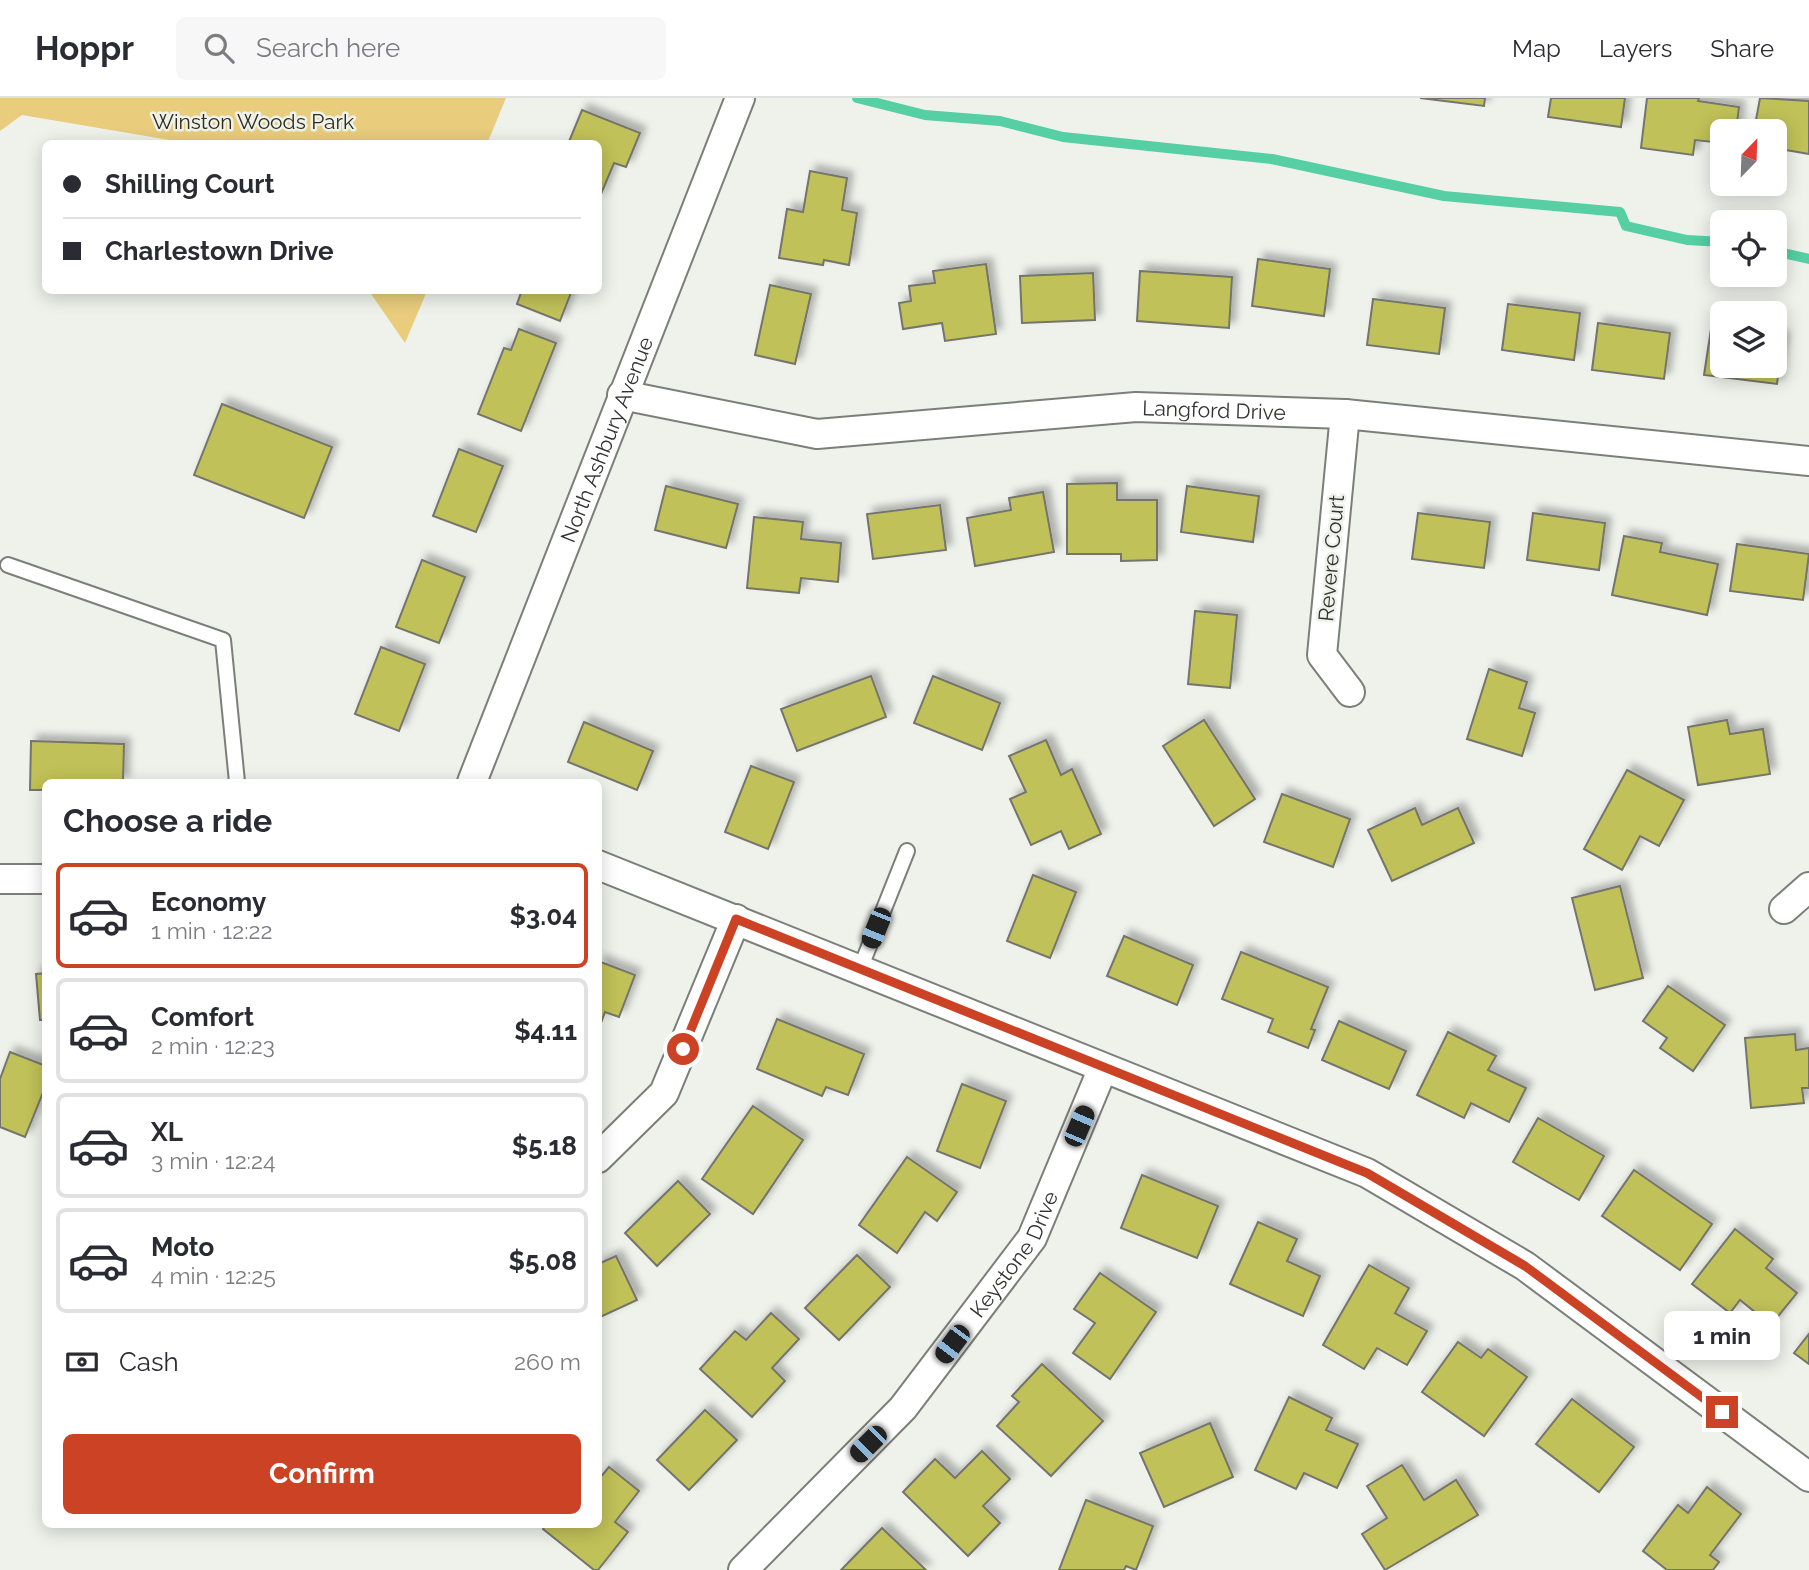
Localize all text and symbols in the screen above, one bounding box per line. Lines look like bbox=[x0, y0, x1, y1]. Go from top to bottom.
search box bbox=[176, 17, 666, 80]
text: Hoppr bbox=[35, 29, 134, 68]
icon: search bbox=[200, 29, 238, 67]
text: Search here bbox=[256, 33, 400, 63]
text: Map bbox=[1512, 34, 1561, 63]
text: Layers bbox=[1599, 34, 1672, 63]
text: Share bbox=[1710, 34, 1774, 63]
park label: Winston Woods Park bbox=[152, 109, 354, 134]
north arrow bbox=[1710, 119, 1787, 196]
map controls bbox=[1710, 119, 1787, 378]
text: Shilling Court bbox=[105, 169, 274, 199]
button: locate bbox=[1710, 210, 1787, 287]
text: Charlestown Drive bbox=[105, 236, 334, 266]
button: layers bbox=[1710, 301, 1787, 378]
street label: North Ashbury Avenue bbox=[555, 333, 658, 546]
street label: Langford Drive bbox=[1142, 395, 1286, 425]
street label: Revere Court bbox=[1313, 494, 1349, 622]
text: Choose a ride bbox=[63, 802, 272, 839]
icon: car bbox=[67, 884, 130, 947]
text: Economy bbox=[151, 887, 266, 917]
text: $3.04 bbox=[509, 901, 577, 931]
car bbox=[859, 905, 894, 951]
text: 1 min · 12:22 bbox=[151, 917, 272, 944]
icon: car bbox=[67, 999, 130, 1062]
text: Comfort bbox=[151, 1002, 254, 1032]
text: $4.11 bbox=[514, 1016, 577, 1046]
text: 2 min · 12:23 bbox=[151, 1032, 275, 1059]
route start bbox=[667, 1033, 699, 1065]
car bbox=[1062, 1103, 1097, 1149]
icon: car bbox=[67, 1114, 130, 1177]
text: XL bbox=[151, 1117, 183, 1147]
text: $5.18 bbox=[512, 1131, 577, 1161]
text: 3 min · 12:24 bbox=[151, 1147, 275, 1174]
street label: Keystone Drive bbox=[964, 1187, 1063, 1322]
icon: car bbox=[67, 1229, 130, 1292]
text: Moto bbox=[151, 1232, 214, 1262]
text: $5.08 bbox=[509, 1246, 577, 1276]
text: 4 min · 12:25 bbox=[151, 1262, 276, 1289]
callout: 1 min bbox=[1664, 1310, 1780, 1360]
car bbox=[931, 1321, 974, 1367]
text: 1 min bbox=[1693, 1322, 1751, 1349]
icon: cash bbox=[63, 1343, 101, 1381]
text: Cash bbox=[119, 1347, 179, 1377]
text: 260 m bbox=[514, 1348, 581, 1375]
route end bbox=[1706, 1396, 1738, 1428]
car bbox=[846, 1422, 891, 1466]
button: Confirm bbox=[63, 1434, 581, 1514]

